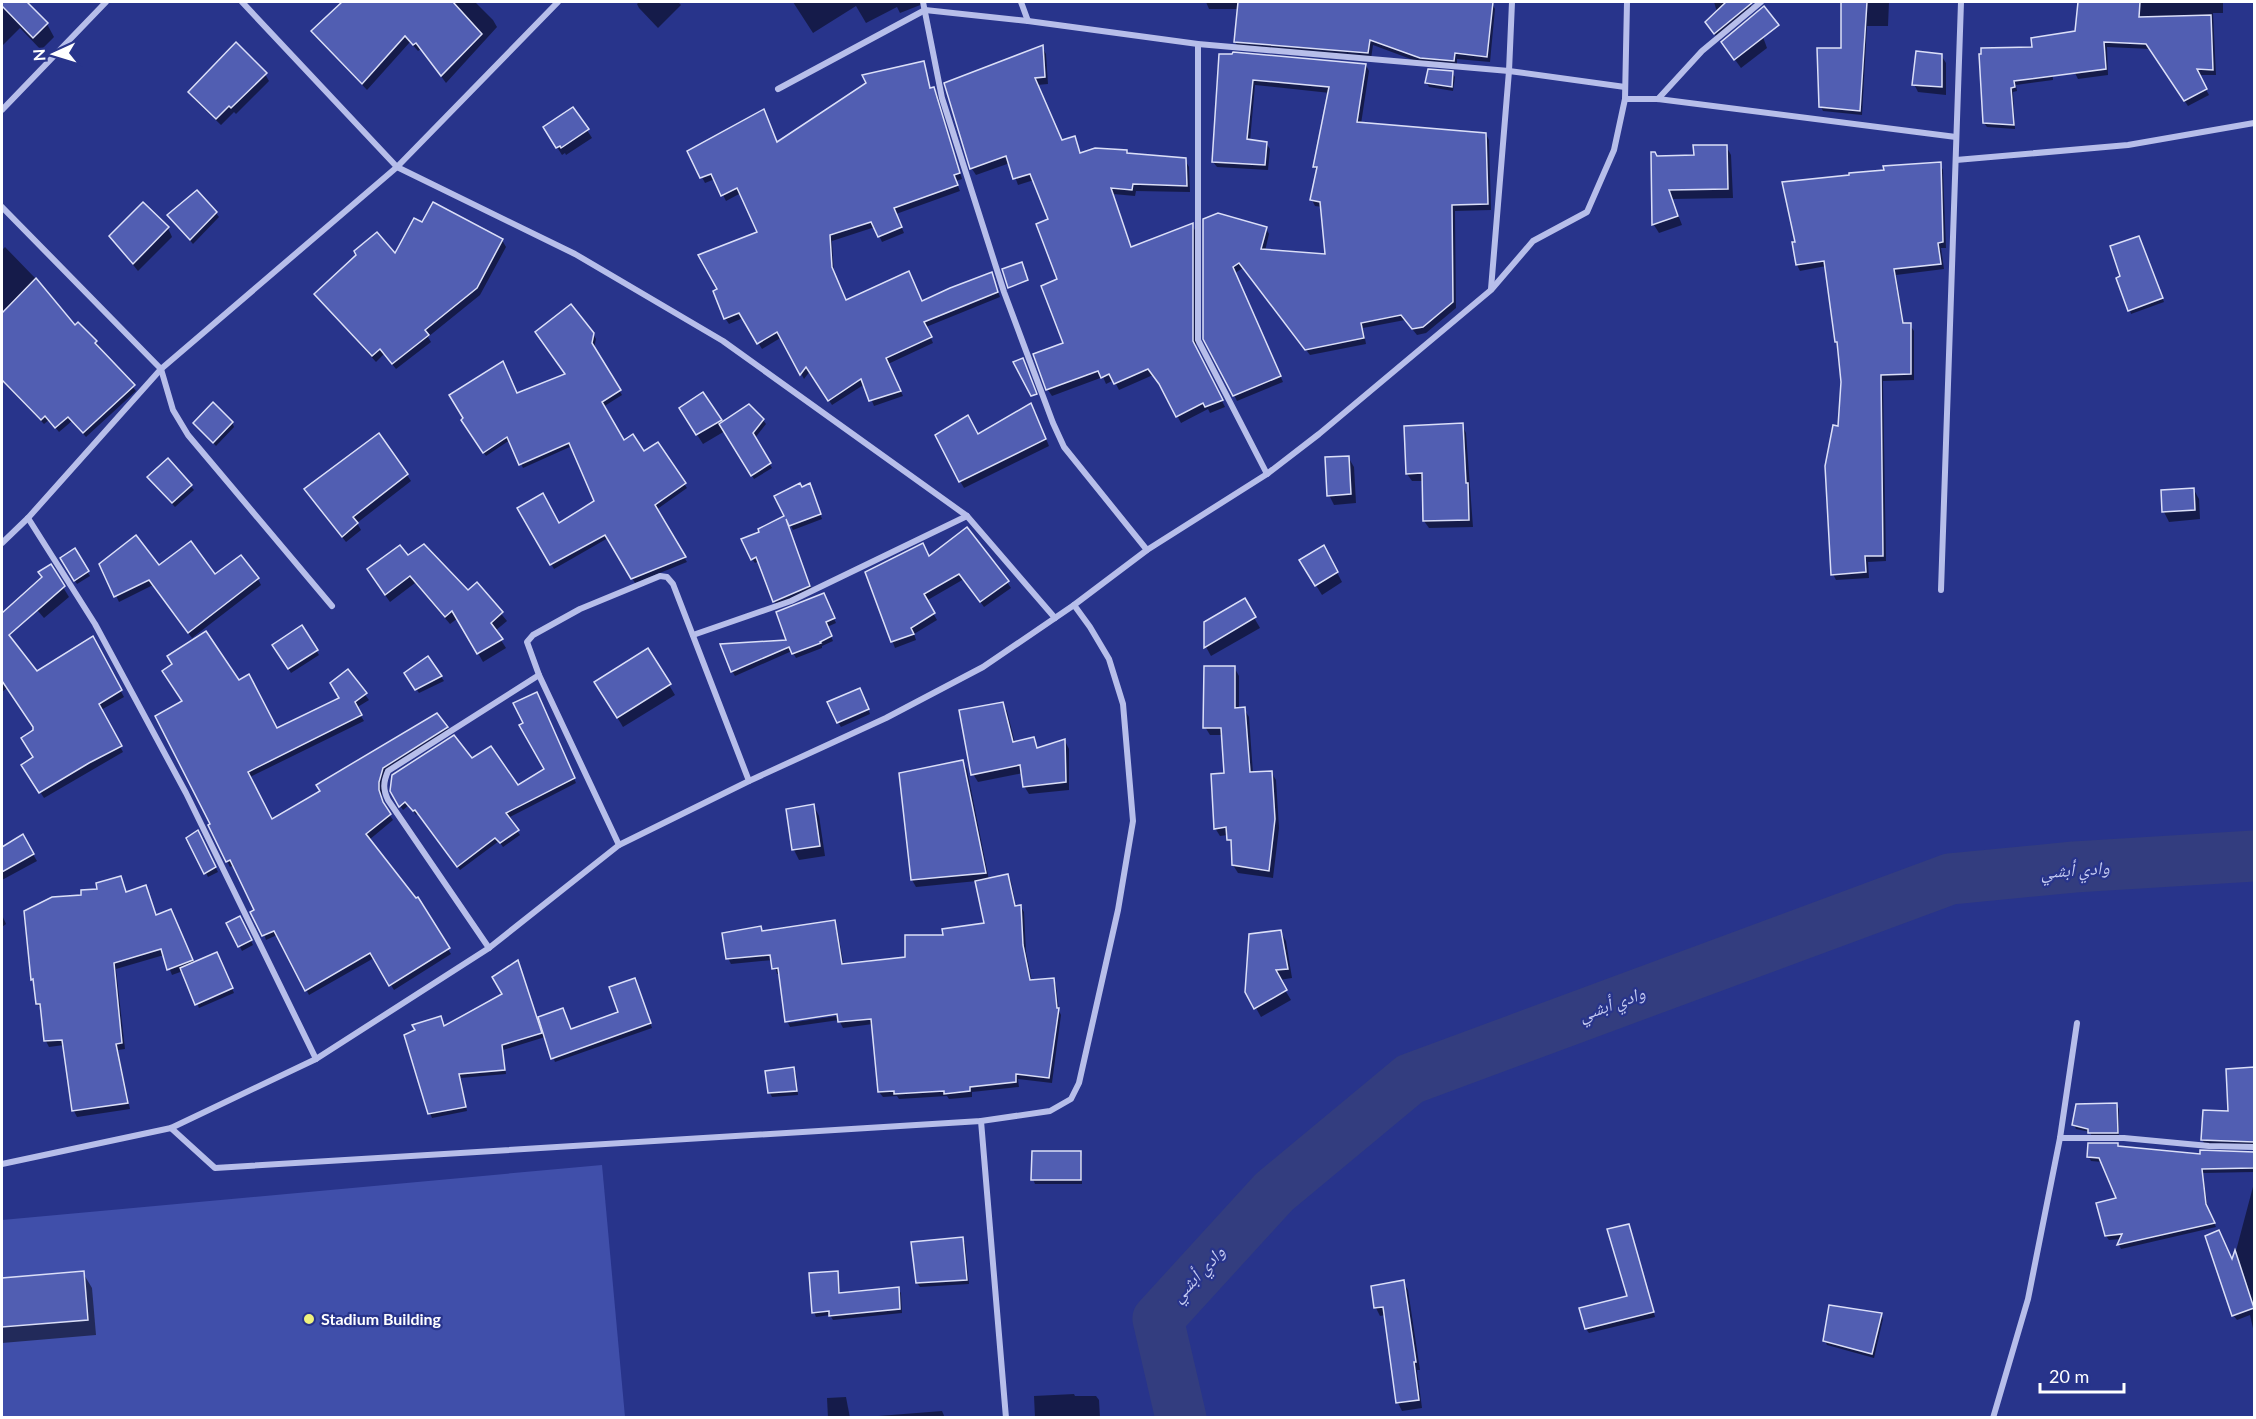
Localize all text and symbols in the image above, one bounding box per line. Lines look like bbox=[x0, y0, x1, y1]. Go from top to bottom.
north arrow bbox=[24, 24, 84, 84]
text: N bbox=[29, 48, 48, 62]
water label: وادي أبشي bbox=[2040, 856, 2111, 887]
water label: وادي أبشي bbox=[1575, 981, 1650, 1029]
water label: وادي أبشي bbox=[1166, 1240, 1233, 1309]
place label: Stadium Building bbox=[321, 1309, 442, 1328]
marker: Stadium Building bbox=[302, 1312, 316, 1326]
scale bar bbox=[2040, 1356, 2124, 1394]
text: 20 m bbox=[2049, 1365, 2089, 1387]

